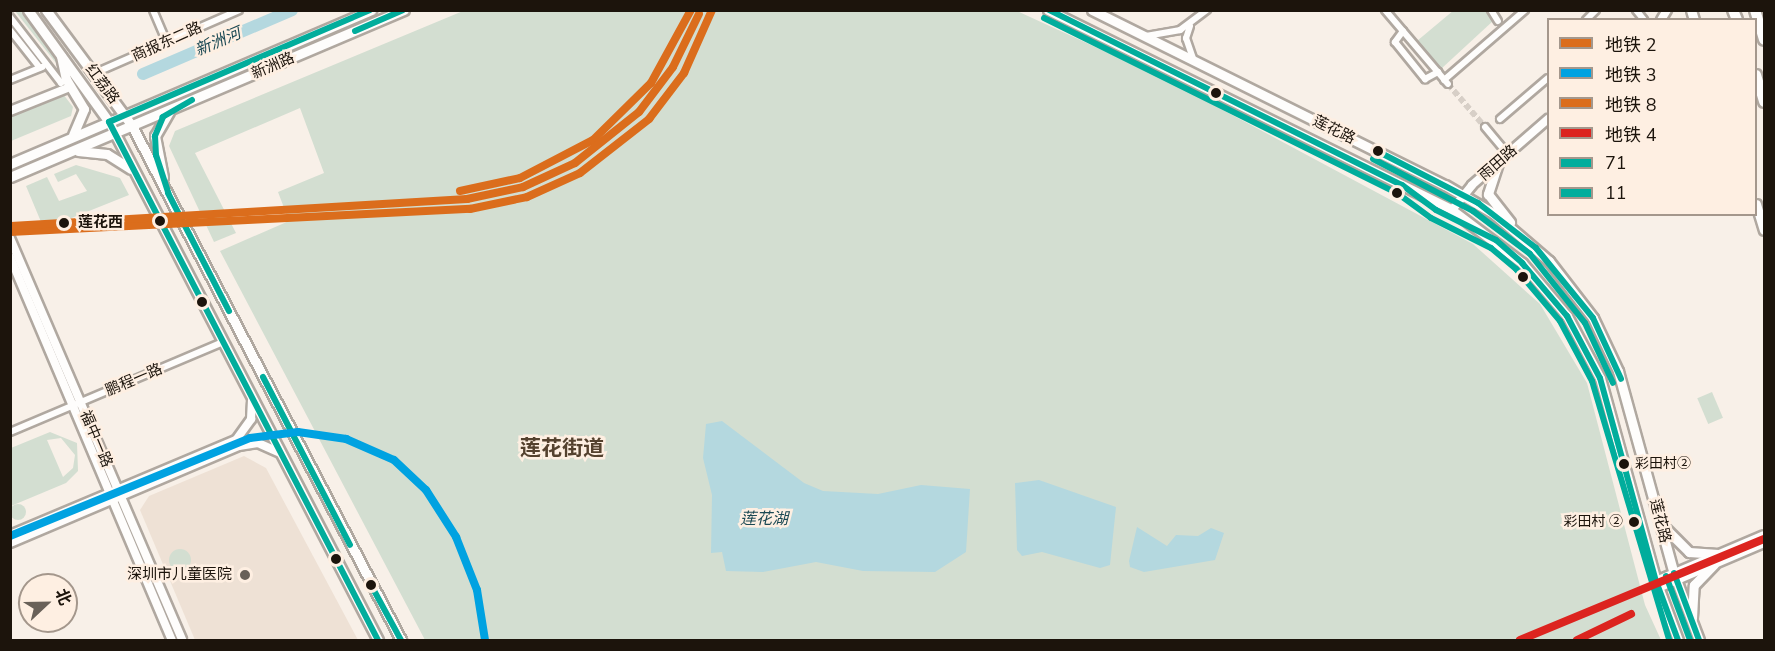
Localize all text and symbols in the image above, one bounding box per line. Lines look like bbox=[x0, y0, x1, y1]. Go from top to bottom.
legend bbox=[1547, 18, 1757, 216]
street label: 商报东二路 bbox=[129, 19, 205, 65]
water label: 新洲河 bbox=[192, 24, 244, 60]
text: 地铁 2 bbox=[1605, 33, 1656, 57]
street label: 新洲路 bbox=[249, 49, 297, 83]
street label: 红荔路 bbox=[81, 61, 123, 107]
text: 地铁 3 bbox=[1605, 63, 1656, 87]
unlabelled marker bbox=[1210, 87, 1222, 99]
text: 地铁 8 bbox=[1605, 93, 1656, 117]
street label: 莲花路 bbox=[1310, 112, 1358, 148]
text: 地铁 4 bbox=[1605, 123, 1656, 147]
street label: 雨田路 bbox=[1475, 141, 1521, 185]
unlabelled marker bbox=[1372, 145, 1384, 157]
text: 71 bbox=[1605, 151, 1627, 175]
text: 11 bbox=[1605, 181, 1627, 205]
unlabelled marker bbox=[1391, 187, 1403, 199]
marker: 莲花西 bbox=[55, 214, 73, 232]
place label: 莲花西 bbox=[78, 214, 123, 232]
unlabelled marker bbox=[154, 215, 166, 227]
unlabelled marker bbox=[1517, 271, 1529, 283]
unlabelled marker bbox=[196, 296, 208, 308]
street label: 鹏程一路 bbox=[103, 360, 165, 400]
street label: 福中一路 bbox=[76, 408, 116, 470]
district label: 莲花街道 bbox=[520, 435, 604, 461]
place label: 彩田村② bbox=[1635, 456, 1691, 472]
marker: 彩田村② bbox=[1618, 458, 1630, 470]
street label: 莲花路 bbox=[1646, 497, 1674, 545]
water label: 莲花湖 bbox=[740, 509, 788, 529]
place label: 彩田村 ② bbox=[1563, 514, 1623, 530]
marker: 彩田村 ② bbox=[1628, 516, 1640, 528]
unlabelled marker bbox=[330, 553, 342, 565]
place label: 深圳市儿童医院 bbox=[127, 566, 232, 584]
marker: 深圳市儿童医院 bbox=[236, 566, 254, 584]
north arrow bbox=[18, 573, 78, 633]
unlabelled marker bbox=[365, 579, 377, 591]
text: 北 bbox=[50, 585, 76, 609]

